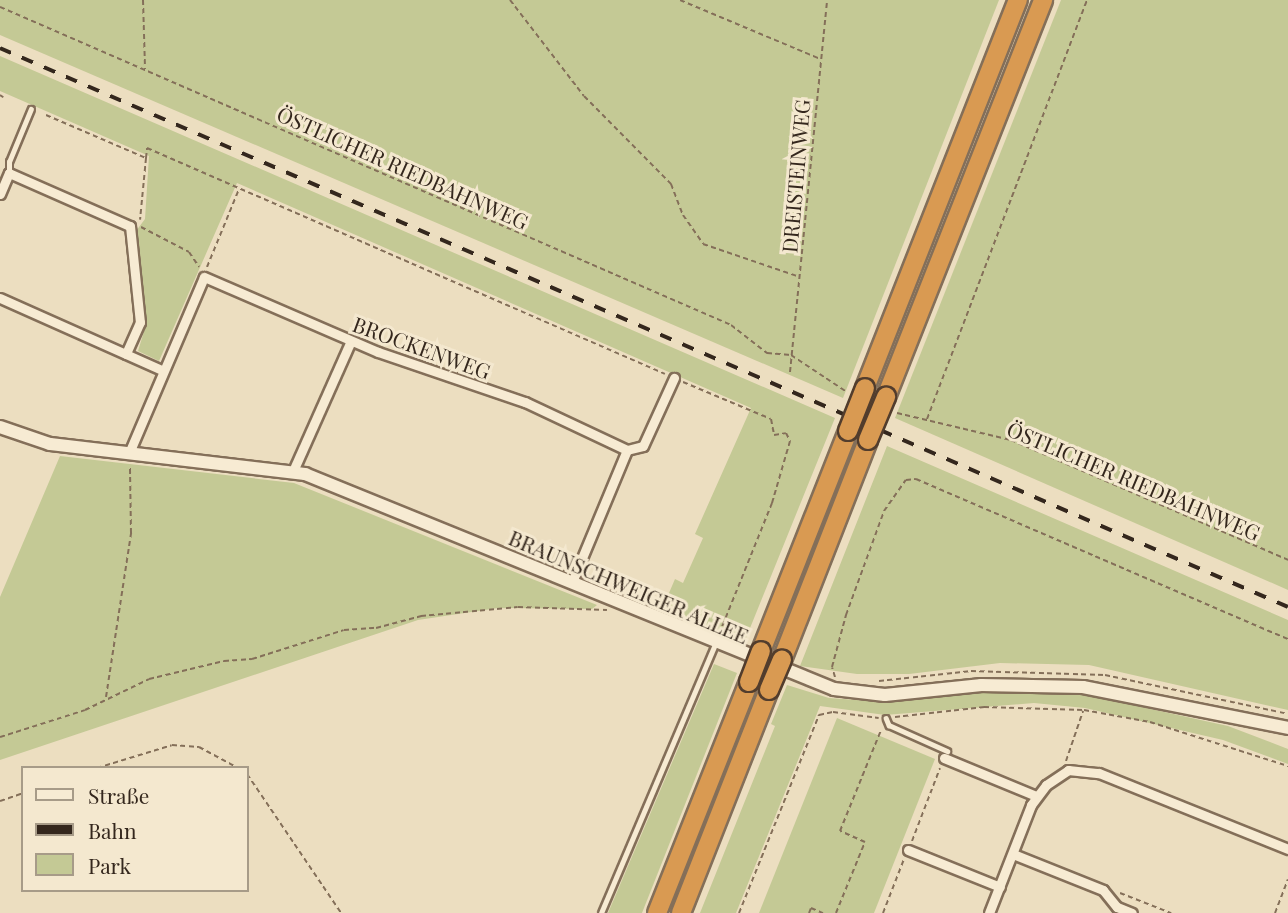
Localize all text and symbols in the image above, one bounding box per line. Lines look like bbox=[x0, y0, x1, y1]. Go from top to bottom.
street label: DREISTEINWEG bbox=[776, 98, 814, 254]
street label: ÖSTLICHER RIEDBAHNWEG bbox=[273, 100, 533, 234]
street label: BROCKENWEG bbox=[350, 310, 494, 384]
street label: ÖSTLICHER RIEDBAHNWEG bbox=[1004, 415, 1264, 545]
street label: BRAUNSCHWEIGER ALLEE bbox=[505, 524, 753, 648]
legend bbox=[21, 766, 248, 892]
text: Straße bbox=[88, 781, 149, 809]
text: Bahn bbox=[88, 816, 136, 844]
text: Park bbox=[88, 851, 131, 879]

